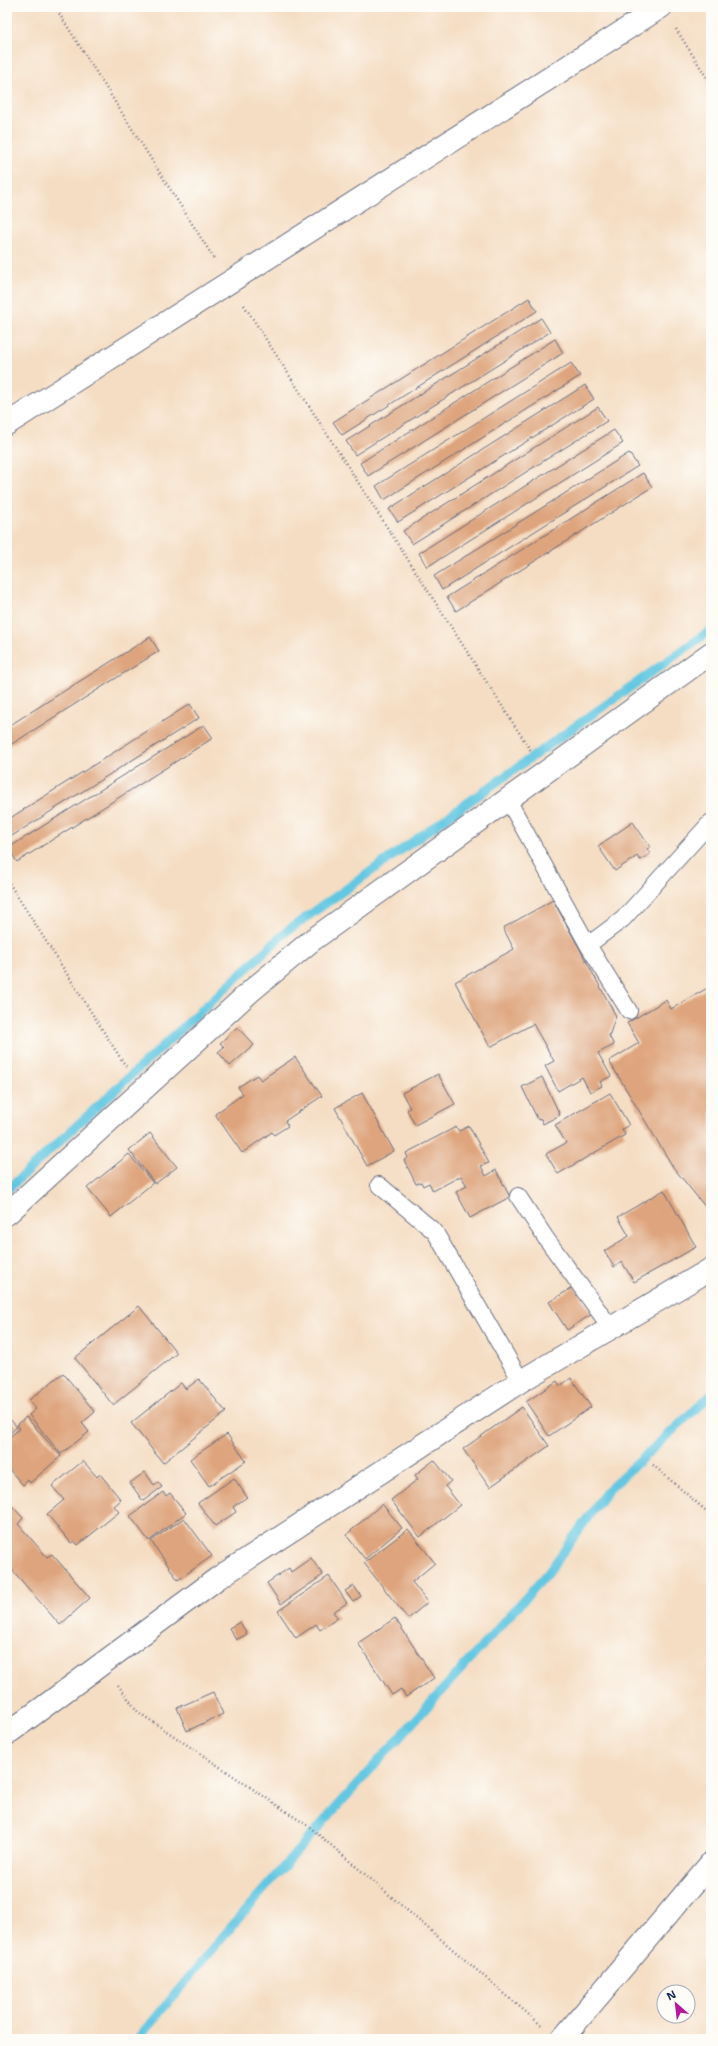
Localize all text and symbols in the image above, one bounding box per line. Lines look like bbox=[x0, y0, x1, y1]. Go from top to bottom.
north arrow bbox=[656, 1984, 696, 2024]
text: N bbox=[664, 1987, 679, 2004]

